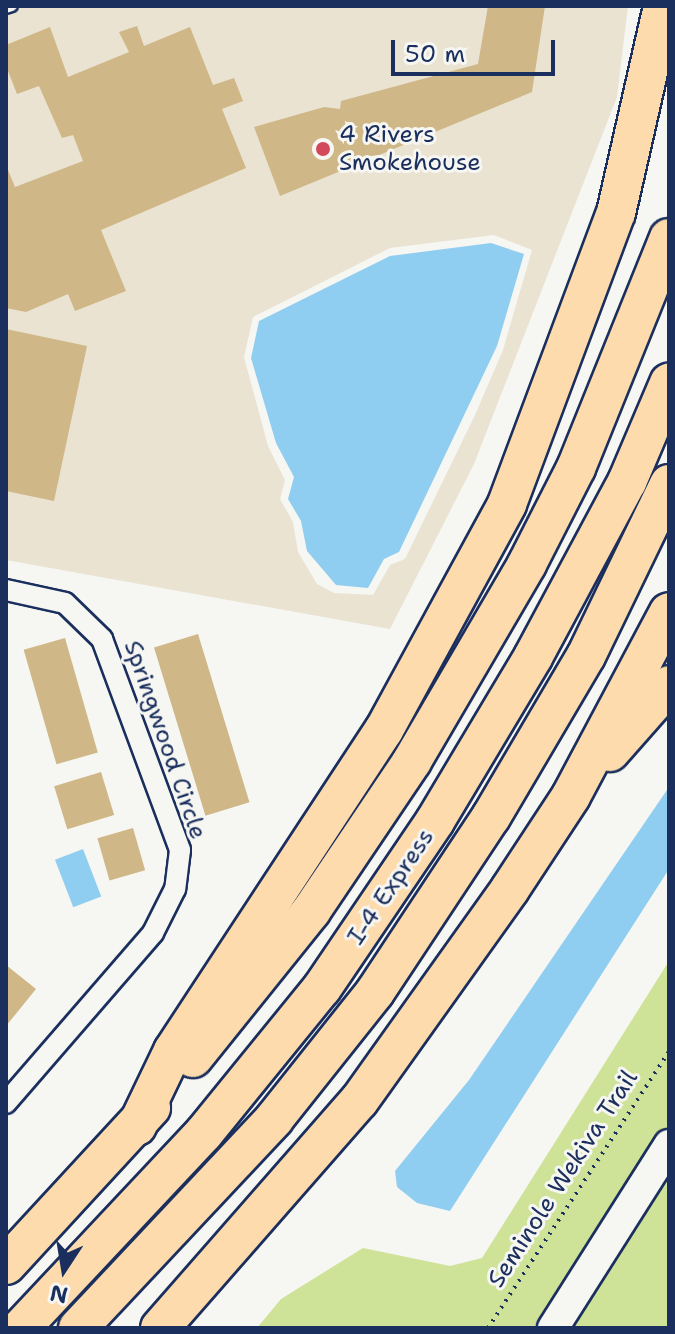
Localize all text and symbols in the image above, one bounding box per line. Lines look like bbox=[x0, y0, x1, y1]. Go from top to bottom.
scale bar bbox=[395, 24, 559, 74]
text: 50 m bbox=[405, 38, 465, 70]
place label: 4 Rivers Smokehouse bbox=[339, 121, 481, 177]
marker: 4 Rivers Smokehouse bbox=[314, 140, 332, 158]
street label: Springwood Circle bbox=[117, 637, 213, 843]
street label: I-4 Express bbox=[342, 824, 440, 950]
street label: Seminole Wekiva Trail bbox=[482, 1065, 644, 1293]
north arrow bbox=[24, 1230, 104, 1310]
text: N bbox=[47, 1278, 70, 1310]

